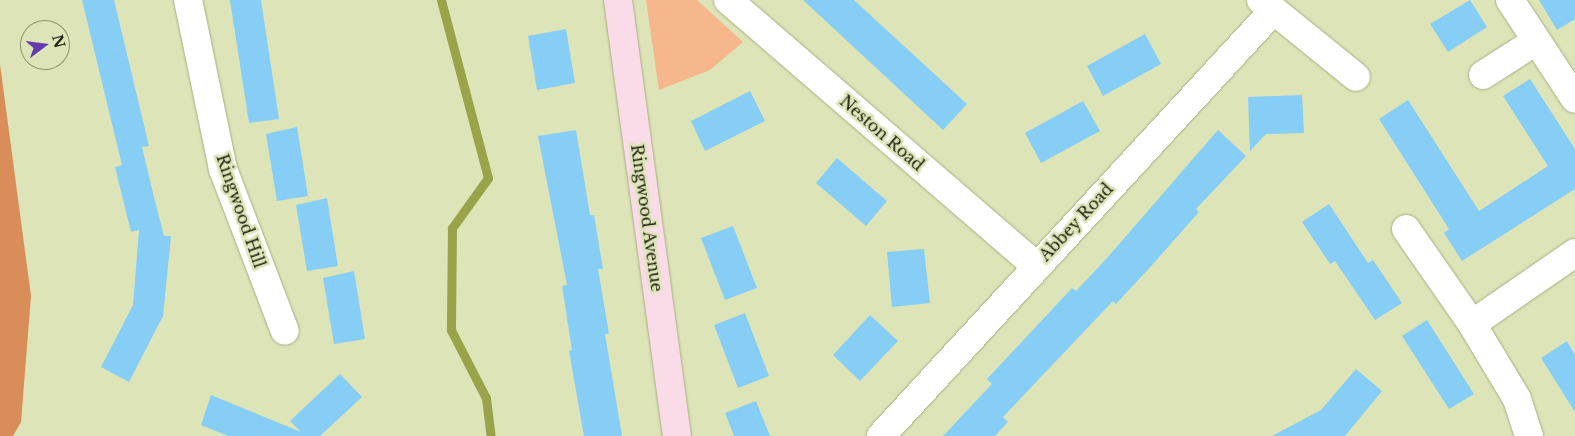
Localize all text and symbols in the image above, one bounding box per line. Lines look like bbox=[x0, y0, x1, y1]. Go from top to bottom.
north arrow bbox=[20, 20, 70, 70]
text: N bbox=[48, 33, 69, 50]
street label: Neston Road bbox=[836, 91, 928, 175]
street label: Ringwood Avenue bbox=[627, 143, 667, 293]
street label: Ringwood Hill bbox=[213, 152, 269, 270]
street label: Abbey Road bbox=[1035, 179, 1117, 265]

